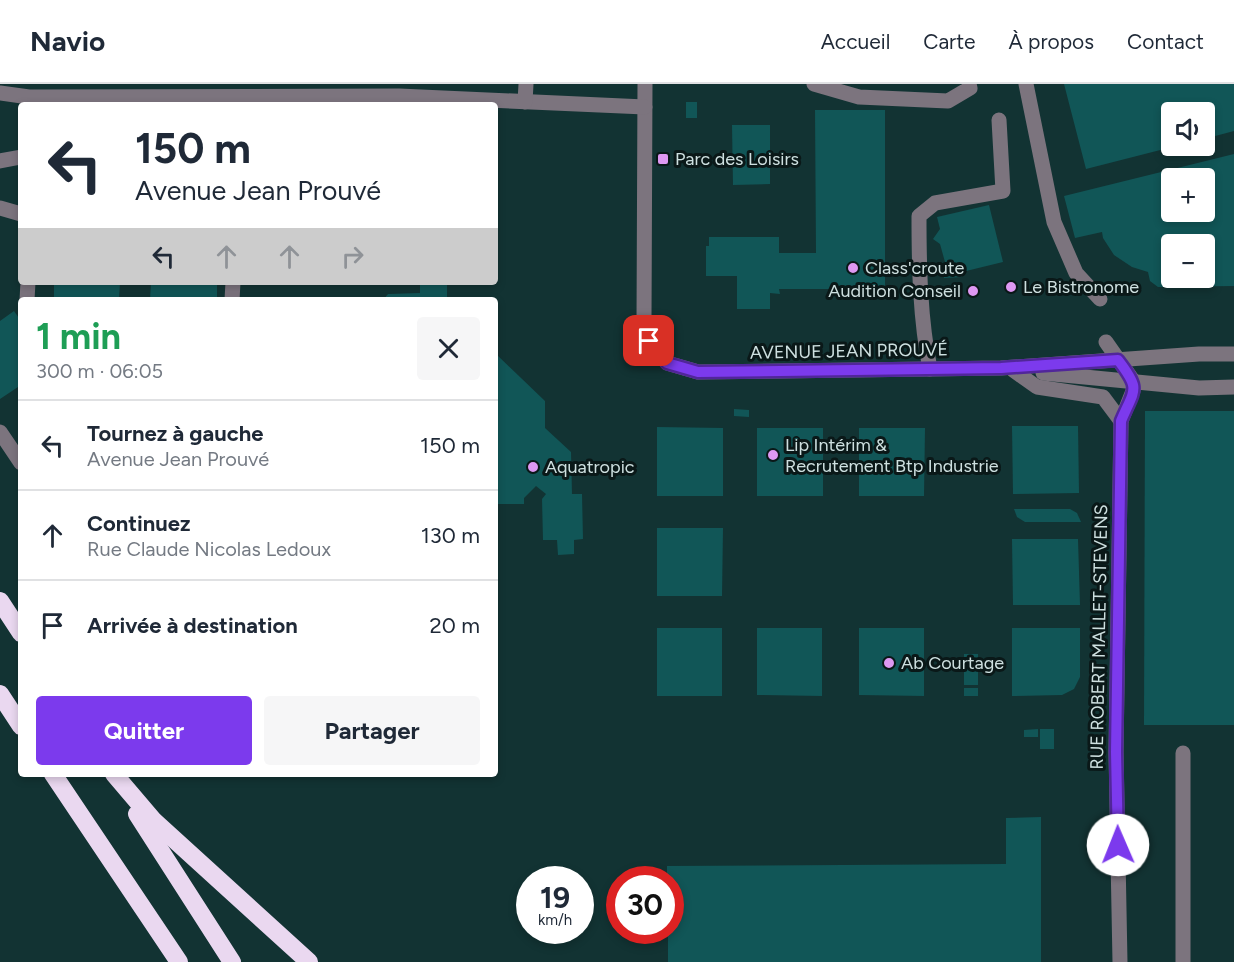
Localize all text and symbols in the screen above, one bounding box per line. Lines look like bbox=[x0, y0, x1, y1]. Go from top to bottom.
text: Navio bbox=[30, 24, 105, 58]
text: Accueil bbox=[821, 29, 890, 54]
text: Carte bbox=[923, 29, 976, 54]
text: À propos bbox=[1009, 29, 1094, 54]
text: Contact bbox=[1127, 29, 1204, 54]
map controls bbox=[1161, 102, 1215, 288]
button: sound bbox=[1161, 102, 1215, 156]
text: 150 m bbox=[135, 123, 251, 174]
icon: left bbox=[36, 126, 114, 204]
place label: Parc des Loisirs bbox=[675, 148, 799, 170]
marker: Parc des Loisirs bbox=[656, 152, 670, 166]
button: + bbox=[1161, 168, 1215, 222]
text: Avenue Jean Prouvé bbox=[135, 174, 381, 207]
button: − bbox=[1161, 234, 1215, 288]
icon: left bbox=[147, 240, 180, 273]
icon: ahead bbox=[210, 240, 243, 273]
icon: ahead bbox=[273, 240, 306, 273]
icon: right bbox=[336, 240, 369, 273]
place label: Class'croute bbox=[865, 257, 965, 279]
marker: Class'croute bbox=[846, 261, 860, 275]
place label: Le Bistronome bbox=[1023, 276, 1139, 298]
place label: Audition Conseil bbox=[828, 280, 961, 302]
marker: Le Bistronome bbox=[1004, 280, 1018, 294]
marker: Audition Conseil bbox=[966, 284, 980, 298]
text: 1 min bbox=[36, 315, 121, 358]
pin bbox=[623, 315, 674, 366]
button: close bbox=[417, 317, 480, 380]
icon: arrive bbox=[632, 324, 665, 357]
street label: AVENUE JEAN PROUVÉ bbox=[750, 338, 948, 364]
text: 300 m · 06:05 bbox=[36, 359, 163, 383]
text: Tournez à gauche bbox=[87, 420, 263, 447]
icon: left bbox=[36, 429, 69, 462]
text: 150 m bbox=[420, 432, 480, 459]
place label: Lip Intérim & Recrutement Btp Industrie bbox=[785, 434, 999, 477]
text: Avenue Jean Prouvé bbox=[87, 447, 269, 471]
marker: Lip Intérim & Recrutement Btp Industrie bbox=[766, 448, 780, 462]
place label: Aquatropic bbox=[545, 456, 635, 478]
marker: Aquatropic bbox=[526, 460, 540, 474]
street label: RUE ROBERT MALLET-STEVENS bbox=[1086, 504, 1112, 770]
text: Continuez bbox=[87, 510, 191, 537]
icon: ahead bbox=[36, 519, 69, 552]
text: 130 m bbox=[421, 522, 480, 549]
text: Rue Claude Nicolas Ledoux bbox=[87, 537, 331, 561]
icon: arrive bbox=[36, 609, 69, 642]
text: Arrivée à destination bbox=[87, 612, 298, 639]
text: 20 m bbox=[429, 612, 480, 639]
place label: Ab Courtage bbox=[901, 652, 1004, 674]
marker: Ab Courtage bbox=[882, 656, 896, 670]
button: Quitter bbox=[36, 696, 252, 765]
button: Partager bbox=[264, 696, 480, 765]
position arrow bbox=[1086, 813, 1150, 877]
speed limit sign: 30 bbox=[606, 866, 684, 944]
text: 19 bbox=[540, 879, 570, 916]
text: km/h bbox=[538, 911, 572, 929]

